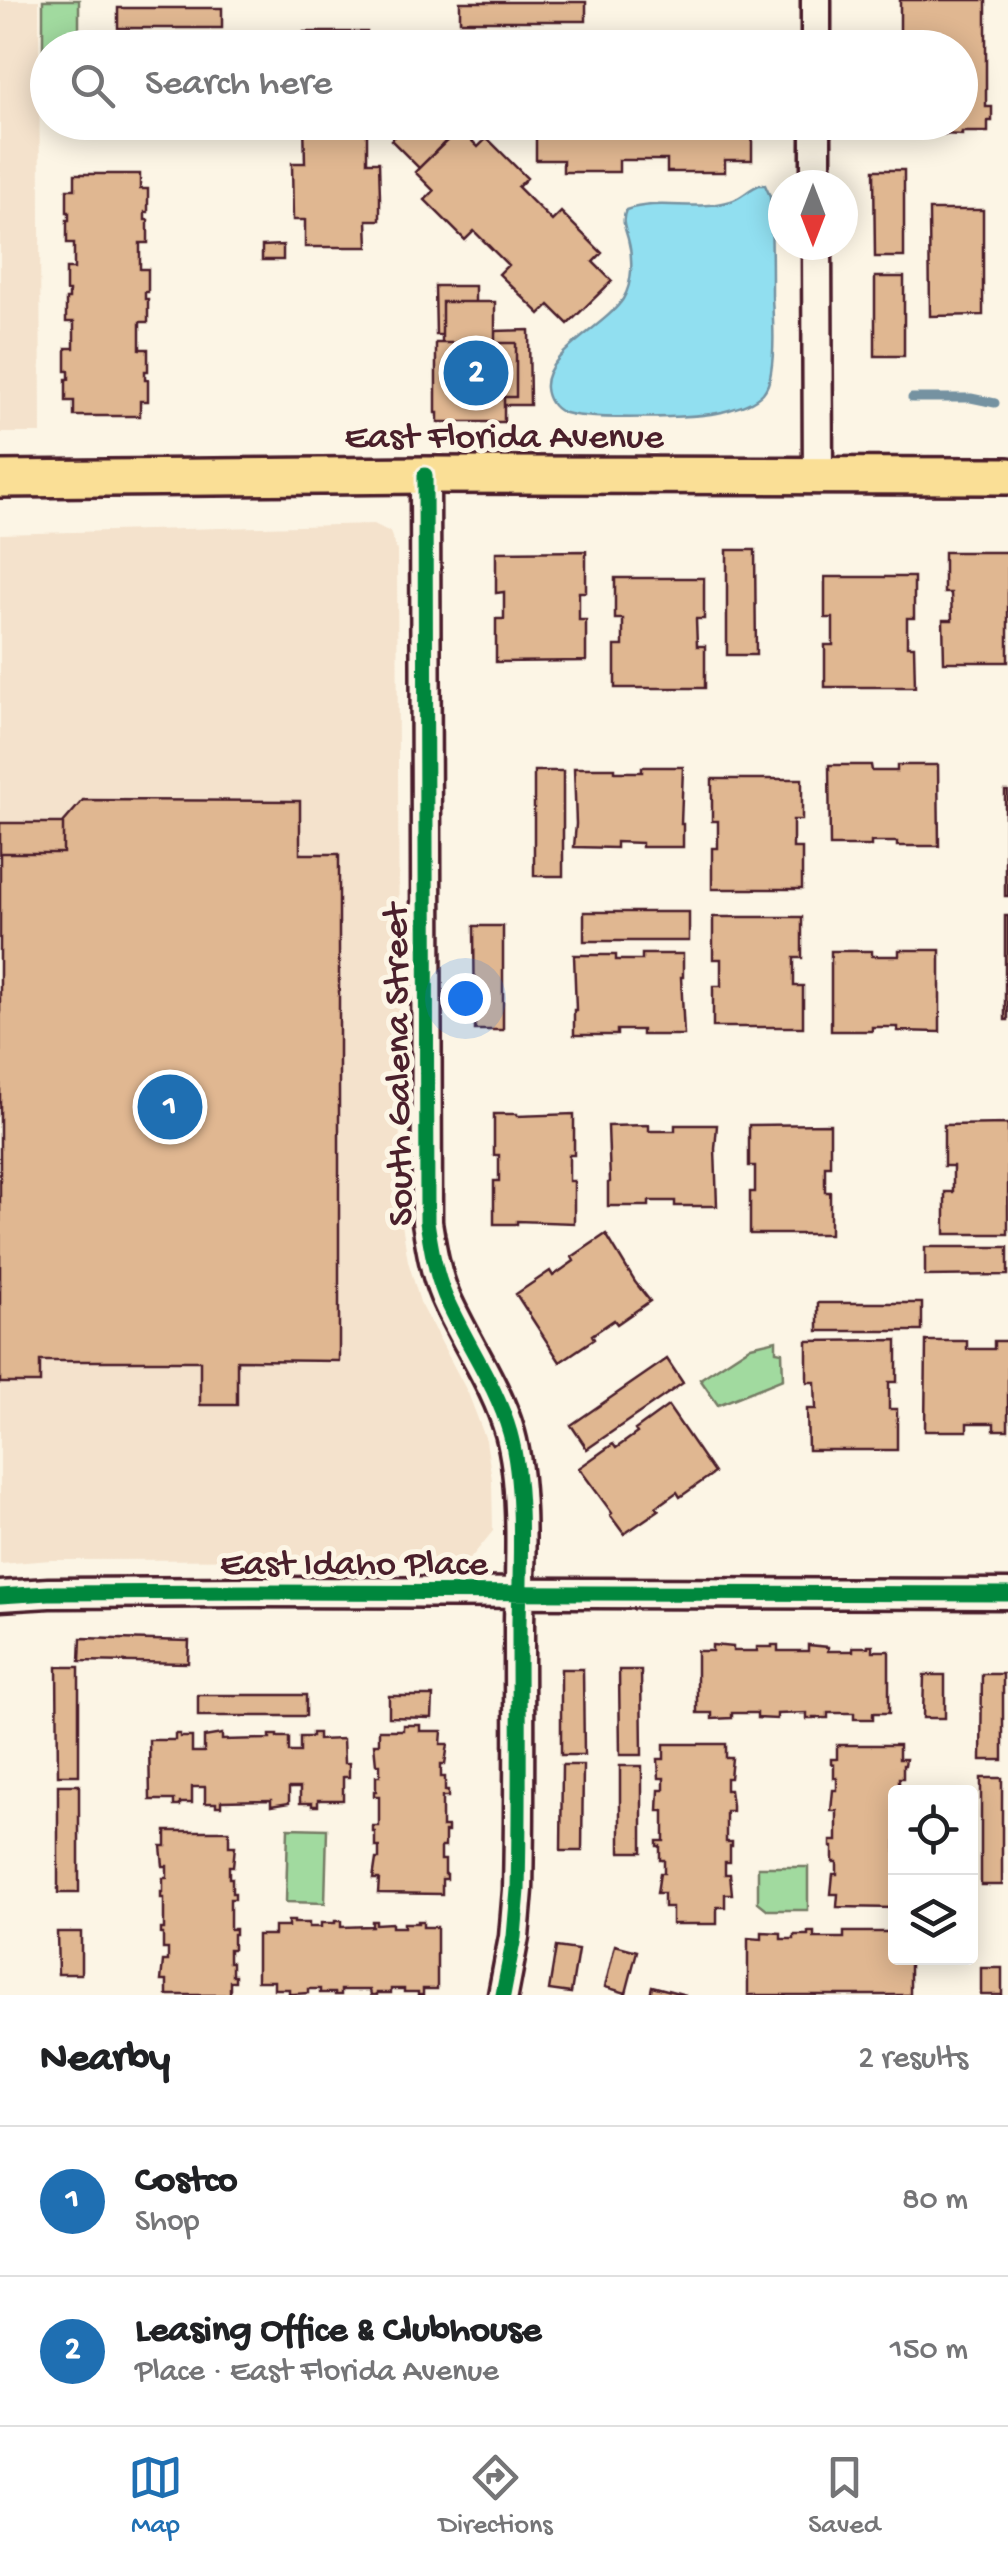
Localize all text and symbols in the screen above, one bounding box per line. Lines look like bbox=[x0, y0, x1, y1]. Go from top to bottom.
search box bbox=[30, 30, 978, 140]
icon: search bbox=[65, 58, 120, 113]
text: Search here bbox=[145, 63, 332, 107]
north arrow bbox=[768, 170, 858, 260]
pin: 2 bbox=[444, 336, 508, 410]
street label: East Florida Avenue bbox=[344, 417, 664, 461]
street label: South Galena Street bbox=[376, 900, 426, 1227]
your location bbox=[440, 973, 491, 1024]
pin: 1 bbox=[138, 1070, 202, 1144]
street label: East Idaho Place bbox=[220, 1544, 488, 1588]
map controls bbox=[888, 1785, 978, 1965]
button: locate bbox=[888, 1785, 978, 1875]
button: layers bbox=[888, 1875, 978, 1965]
text: Nearby bbox=[40, 2036, 170, 2085]
text: 2 results bbox=[858, 2041, 968, 2079]
text: Costco bbox=[135, 2160, 237, 2204]
text: 1 bbox=[66, 2182, 79, 2220]
text: 80 m bbox=[902, 2182, 968, 2220]
text: Shop bbox=[135, 2204, 199, 2242]
text: Leasing Office & Clubhouse bbox=[135, 2310, 541, 2354]
text: 2 bbox=[65, 2332, 80, 2370]
text: 150 m bbox=[890, 2332, 968, 2370]
text: Place · East Florida Avenue bbox=[135, 2354, 499, 2392]
tab: Map bbox=[128, 2450, 183, 2543]
tab: Directions bbox=[439, 2450, 553, 2543]
tab: Saved bbox=[808, 2450, 880, 2543]

